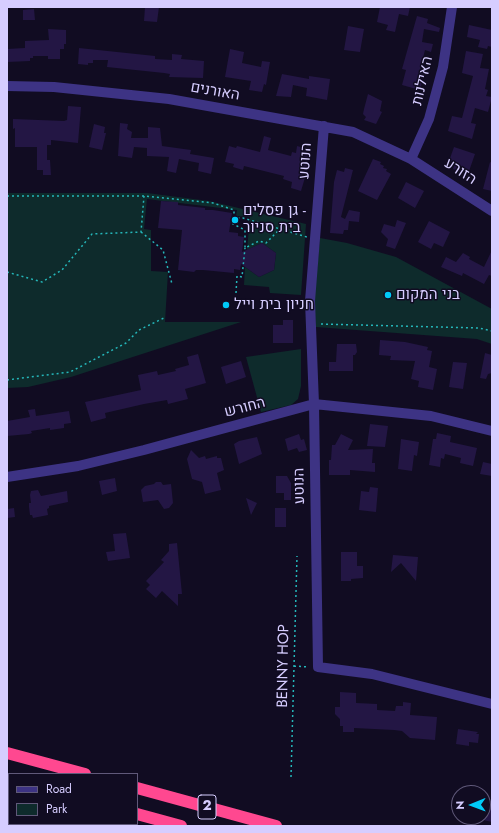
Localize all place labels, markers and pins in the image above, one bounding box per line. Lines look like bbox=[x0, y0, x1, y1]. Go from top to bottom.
place label: גן פסלים - בית סניור bbox=[243, 202, 306, 237]
marker: גן פסלים - בית סניור bbox=[230, 215, 240, 225]
place label: בני המקום bbox=[396, 286, 460, 304]
marker: בני המקום bbox=[383, 290, 393, 300]
place label: חניון בית וייל bbox=[234, 296, 314, 314]
marker: חניון בית וייל bbox=[221, 300, 231, 310]

